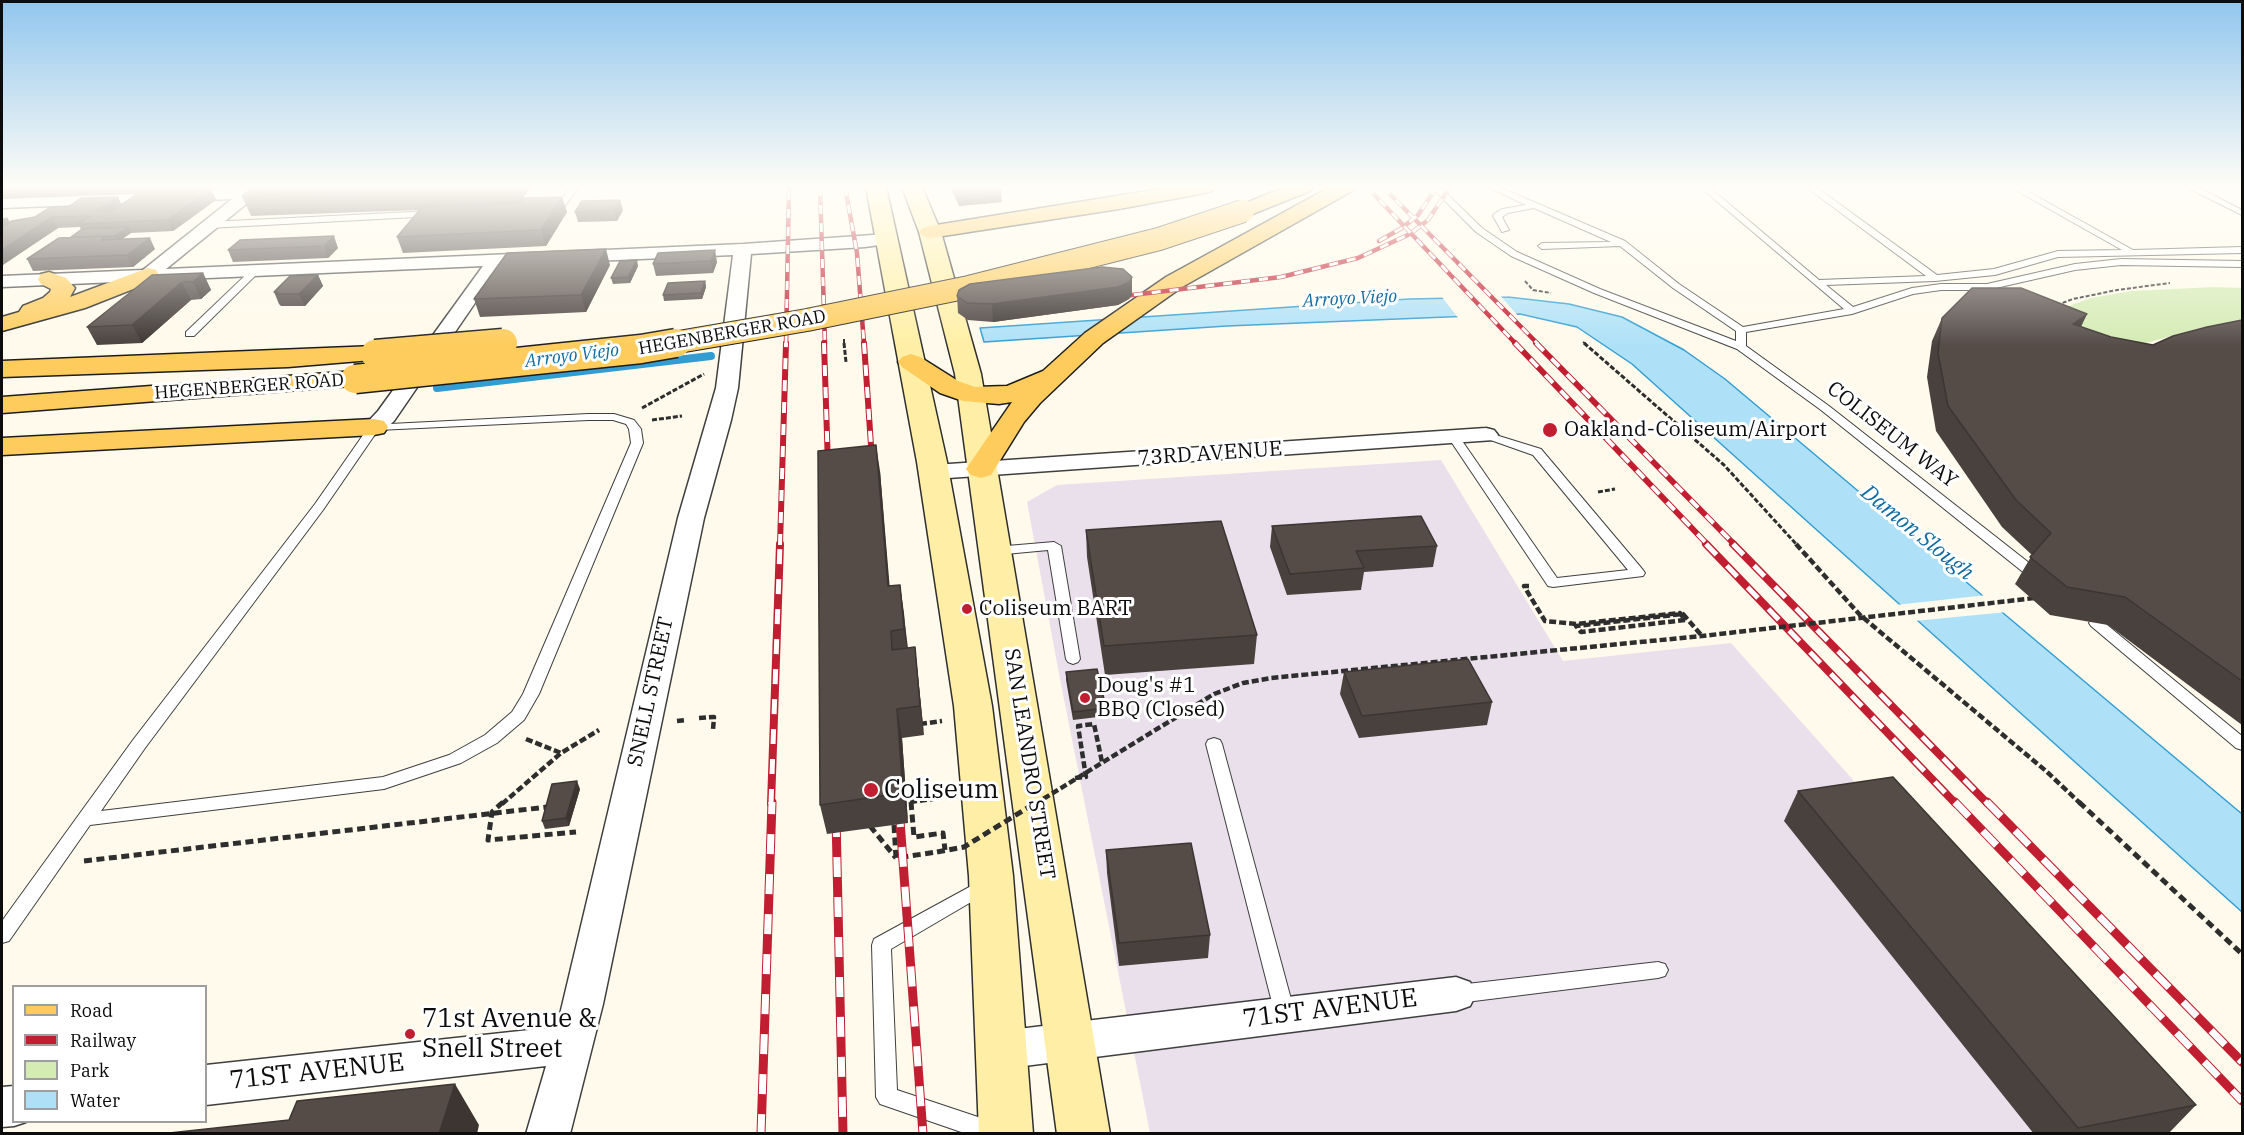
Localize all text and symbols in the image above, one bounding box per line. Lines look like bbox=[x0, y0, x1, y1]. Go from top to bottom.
water label: Arroyo Viejo bbox=[1302, 286, 1398, 312]
street label: HEGENBERGER ROAD bbox=[637, 306, 827, 360]
water label: Arroyo Viejo bbox=[524, 340, 620, 372]
street label: HEGENBERGER ROAD bbox=[154, 370, 344, 404]
street label: COLISEUM WAY bbox=[1822, 376, 1962, 494]
place label: Oakland-Coliseum/Airport bbox=[1564, 417, 1827, 443]
marker: Oakland-Coliseum/Airport bbox=[1541, 421, 1559, 439]
street label: 73RD AVENUE bbox=[1137, 436, 1283, 472]
water label: Damon Slough bbox=[1855, 480, 1979, 586]
place label: Coliseum BART bbox=[979, 596, 1132, 622]
marker: Coliseum BART bbox=[960, 602, 974, 616]
street label: SNELL STREET bbox=[623, 615, 679, 769]
street label: SAN LEANDRO STREET bbox=[998, 647, 1060, 881]
place label: Doug's #1 BBQ (Closed) bbox=[1097, 673, 1225, 723]
marker: Doug's #1 BBQ (Closed) bbox=[1078, 691, 1092, 705]
place label: Coliseum bbox=[884, 774, 999, 806]
marker: Coliseum bbox=[862, 781, 880, 799]
street label: 71ST AVENUE bbox=[1241, 983, 1419, 1035]
legend bbox=[12, 985, 207, 1123]
text: Road bbox=[70, 999, 113, 1022]
place label: 71st Avenue & Snell Street bbox=[422, 1003, 597, 1064]
marker: 71st Avenue & Snell Street bbox=[403, 1027, 417, 1041]
text: Railway bbox=[70, 1029, 136, 1052]
street label: 71ST AVENUE bbox=[228, 1047, 406, 1097]
text: Park bbox=[70, 1059, 109, 1082]
text: Water bbox=[70, 1089, 120, 1112]

